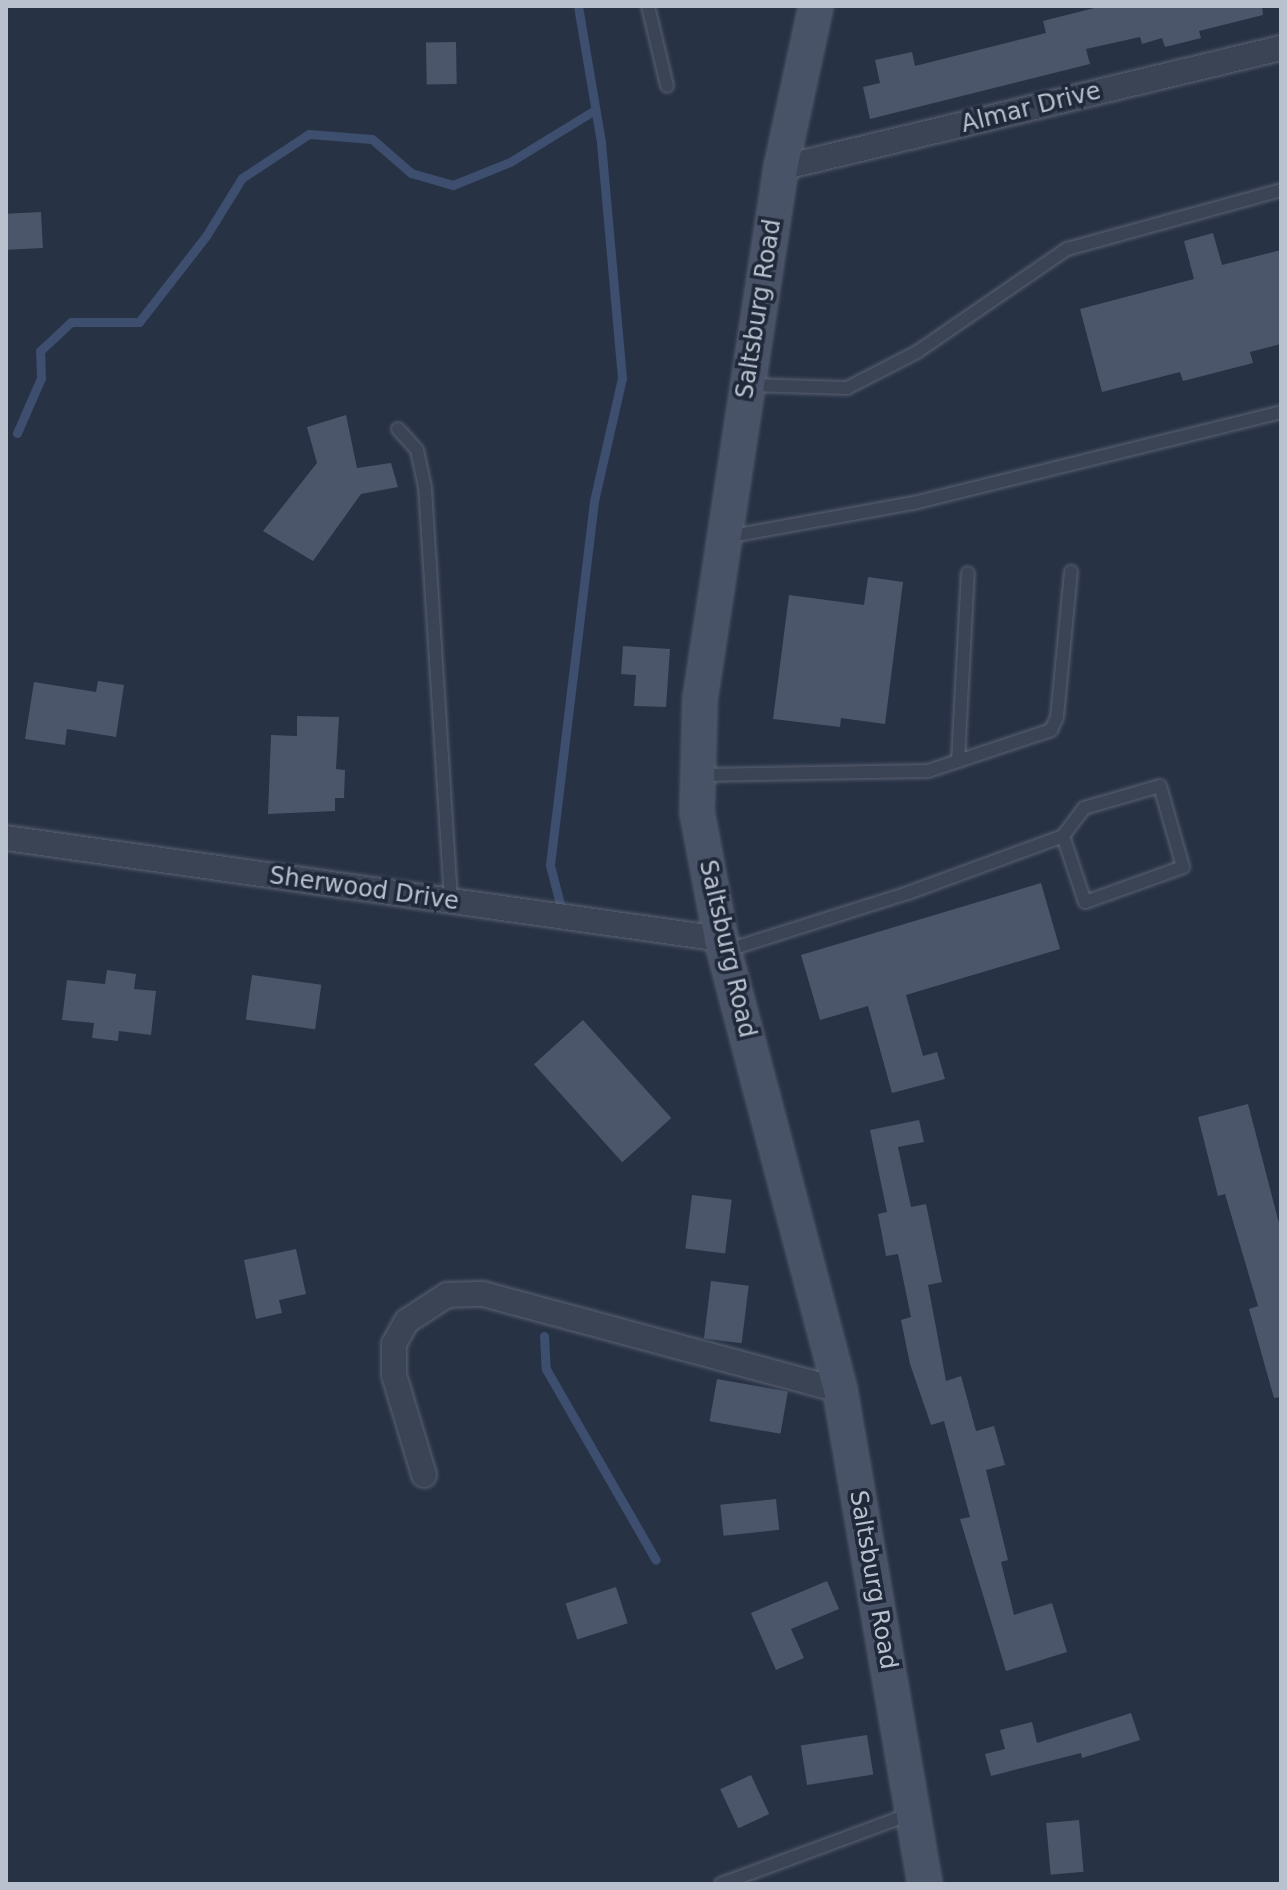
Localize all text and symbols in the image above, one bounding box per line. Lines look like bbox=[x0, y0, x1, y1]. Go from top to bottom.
street label: Almar Drive bbox=[958, 77, 1104, 139]
street label: Saltsburg Road bbox=[731, 217, 787, 401]
street label: Saltsburg Road bbox=[693, 857, 761, 1041]
street label: Sherwood Drive bbox=[267, 861, 461, 917]
street label: Saltsburg Road bbox=[843, 1488, 903, 1672]

